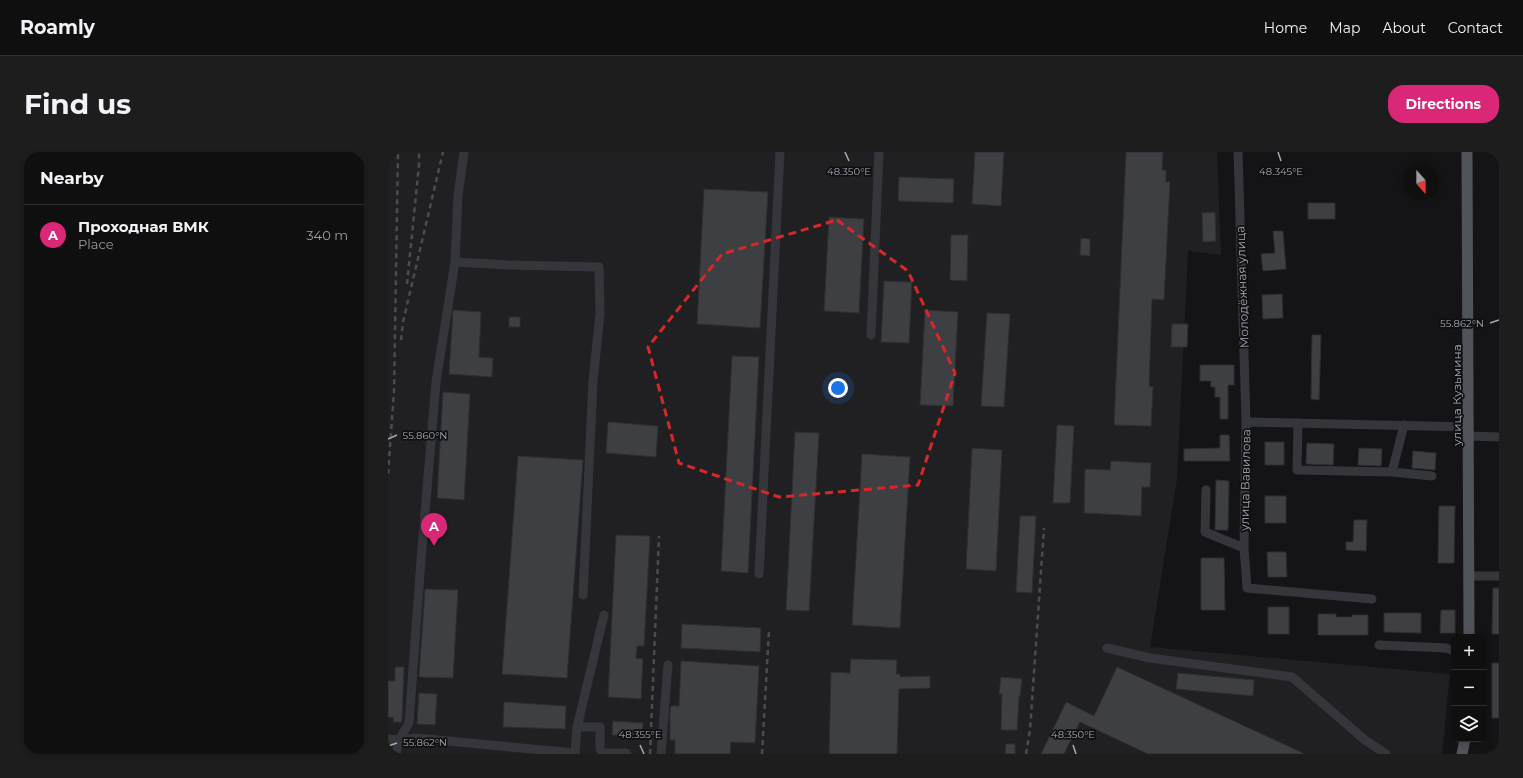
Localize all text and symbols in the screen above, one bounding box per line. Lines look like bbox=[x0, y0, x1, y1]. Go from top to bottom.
text: Roamly bbox=[20, 16, 95, 39]
text: Home bbox=[1264, 19, 1307, 37]
text: Map bbox=[1329, 19, 1360, 37]
text: About bbox=[1382, 19, 1426, 37]
text: Contact bbox=[1448, 19, 1503, 37]
button: Directions bbox=[1388, 85, 1499, 123]
text: Find us bbox=[24, 87, 131, 121]
north arrow bbox=[1403, 164, 1439, 200]
text: 48.350°E bbox=[827, 165, 871, 178]
text: 48.345°E bbox=[1259, 165, 1303, 178]
text: Nearby bbox=[40, 168, 104, 188]
text: Проходная ВМК bbox=[78, 217, 209, 236]
street label: Молодёжная улица bbox=[1232, 226, 1252, 348]
text: A bbox=[48, 227, 58, 243]
text: 340 m bbox=[306, 227, 348, 243]
text: Place bbox=[78, 236, 114, 252]
text: 55.862°N bbox=[1440, 317, 1484, 330]
street label: улица Кузьмина bbox=[1449, 344, 1464, 447]
your location bbox=[828, 378, 848, 398]
text: 55.860°N bbox=[403, 429, 447, 442]
street label: улица Вавилова bbox=[1237, 429, 1253, 532]
pin: A bbox=[421, 513, 447, 546]
map controls bbox=[1451, 634, 1487, 742]
button: + bbox=[1451, 634, 1487, 670]
button: − bbox=[1451, 670, 1487, 706]
button: layers bbox=[1451, 706, 1487, 742]
text: 48.355°E bbox=[619, 728, 662, 741]
text: 48.350°E bbox=[1051, 728, 1095, 741]
text: 55.862°N bbox=[403, 736, 447, 749]

